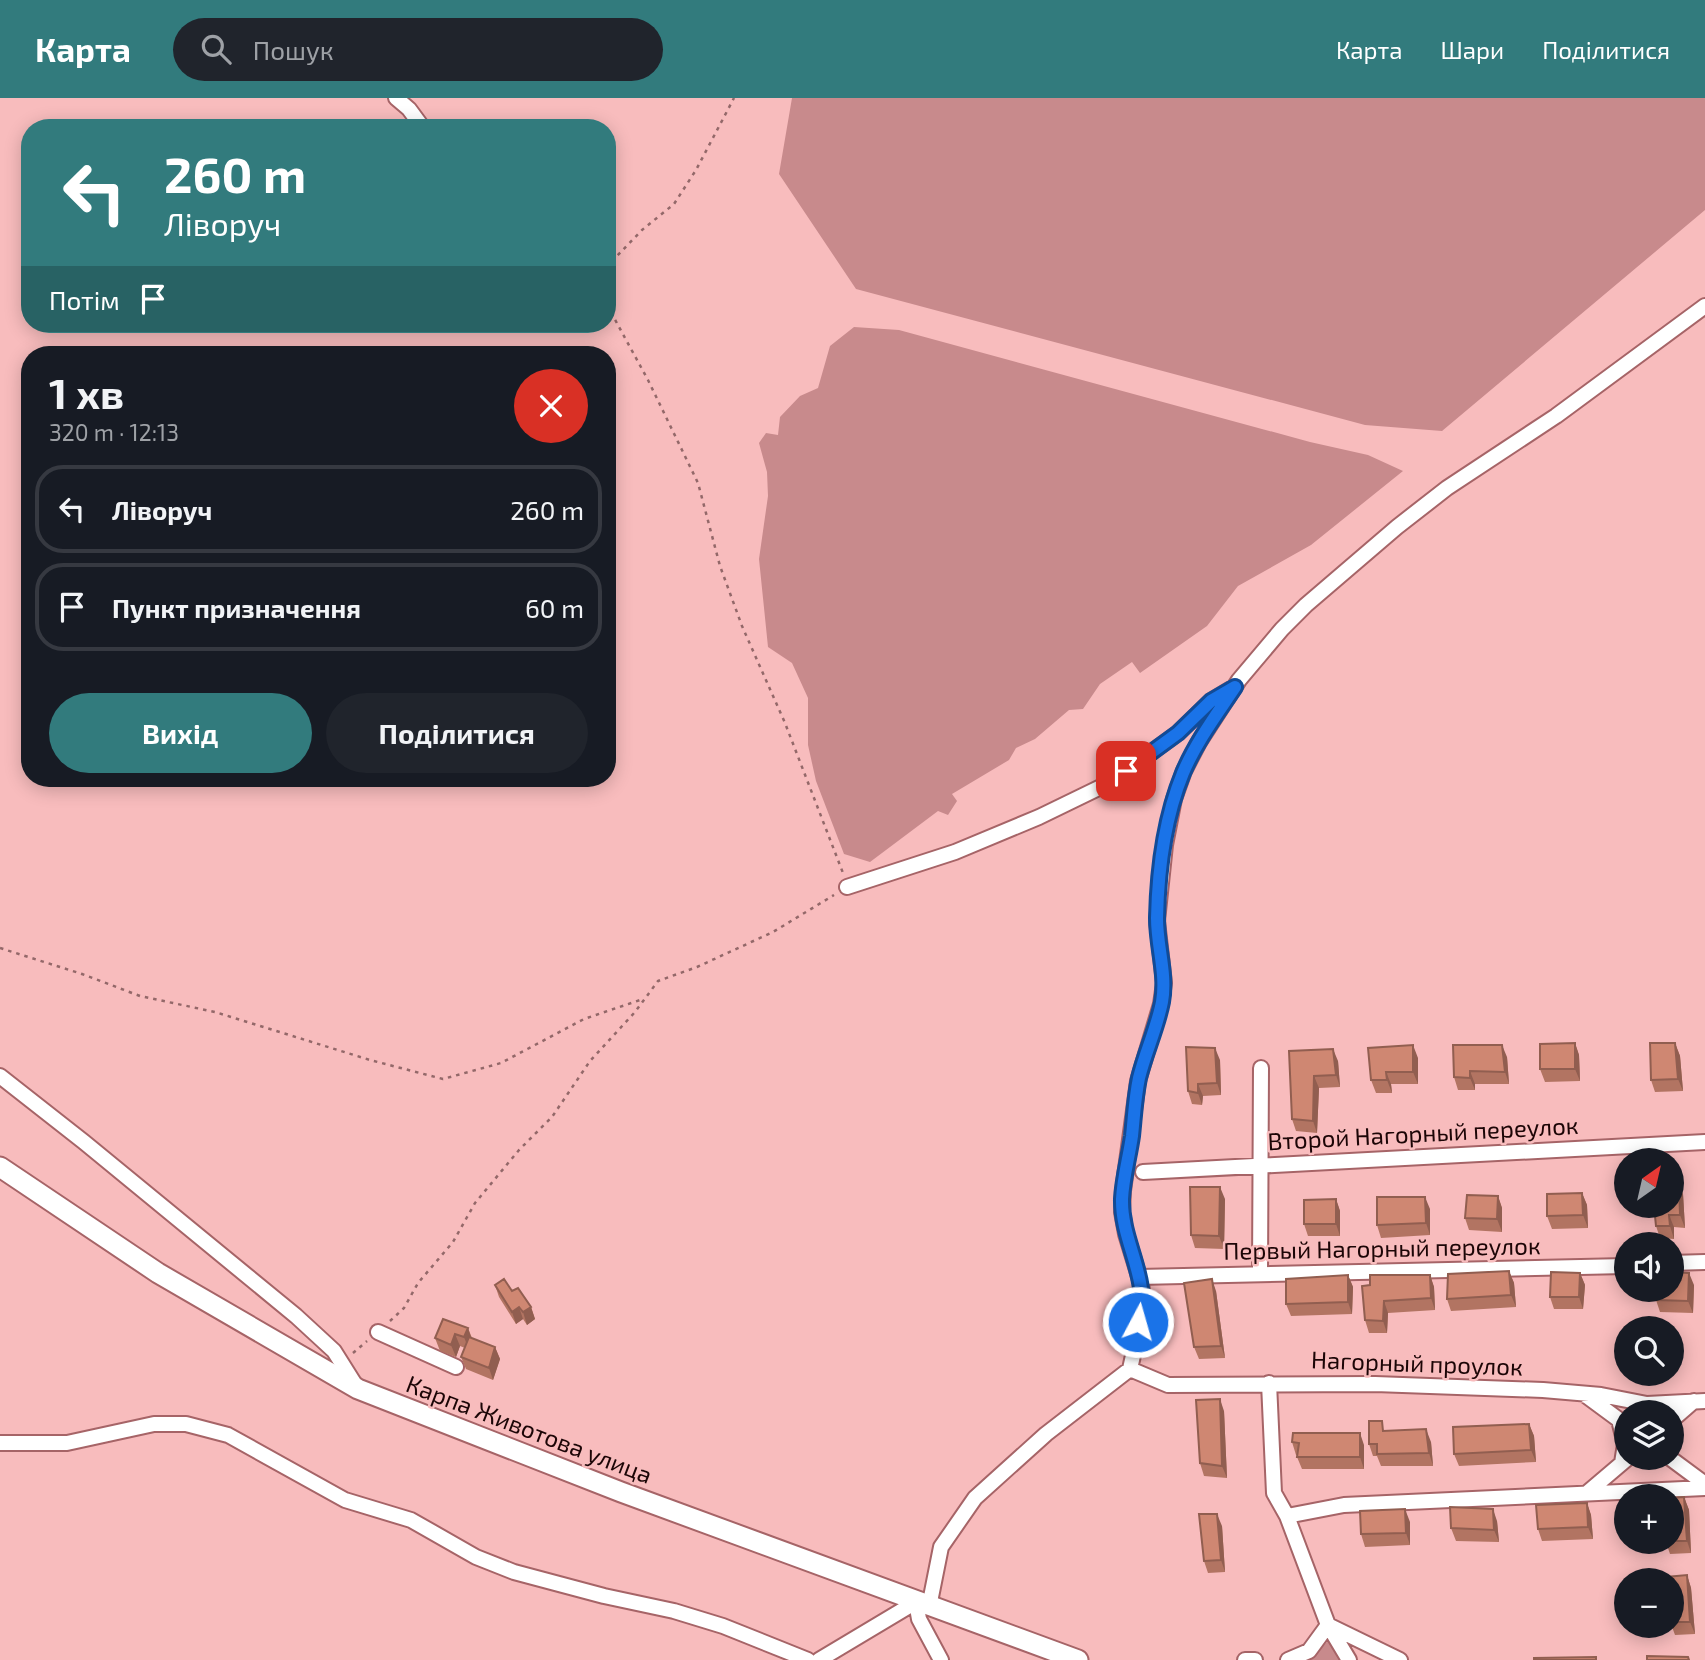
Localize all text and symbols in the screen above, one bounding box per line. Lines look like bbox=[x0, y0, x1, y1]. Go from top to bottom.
search box bbox=[173, 18, 663, 81]
text: Карта bbox=[35, 29, 131, 69]
icon: search bbox=[197, 30, 235, 68]
text: Пошук bbox=[253, 34, 334, 65]
text: Карта bbox=[1336, 35, 1403, 64]
text: Шари bbox=[1441, 35, 1504, 64]
text: Поділитися bbox=[1542, 35, 1670, 64]
text: 260 m bbox=[164, 144, 306, 203]
icon: left bbox=[49, 147, 140, 238]
text: Ліворуч bbox=[164, 204, 281, 242]
icon: arrive bbox=[134, 280, 172, 318]
text: Потім bbox=[49, 284, 120, 315]
text: 1 хв bbox=[49, 367, 124, 417]
button: close bbox=[514, 369, 588, 443]
text: 320 m · 12:13 bbox=[49, 418, 179, 446]
icon: left bbox=[53, 490, 91, 528]
text: Ліворуч bbox=[112, 494, 212, 525]
text: 260 m bbox=[510, 494, 584, 525]
icon: arrive bbox=[53, 588, 91, 626]
text: Пункт призначення bbox=[112, 592, 361, 623]
text: 60 m bbox=[525, 592, 584, 623]
button: Вихід bbox=[49, 693, 312, 773]
button: Поділитися bbox=[326, 693, 588, 773]
pin bbox=[1096, 741, 1156, 801]
icon: arrive bbox=[1107, 752, 1145, 790]
street label: Второй Нагорный переулок bbox=[1267, 1110, 1579, 1156]
north arrow bbox=[1614, 1148, 1684, 1218]
map controls bbox=[1614, 1148, 1684, 1638]
street label: Первый Нагорный переулок bbox=[1223, 1230, 1541, 1266]
button: sound bbox=[1614, 1232, 1684, 1302]
position arrow bbox=[1101, 1285, 1175, 1359]
button: search bbox=[1614, 1316, 1684, 1386]
street label: Нагорный проулок bbox=[1311, 1344, 1524, 1382]
street label: Карпа Животова улица bbox=[402, 1368, 657, 1490]
button: layers bbox=[1614, 1400, 1684, 1470]
button: + bbox=[1614, 1484, 1684, 1554]
button: − bbox=[1614, 1568, 1684, 1638]

